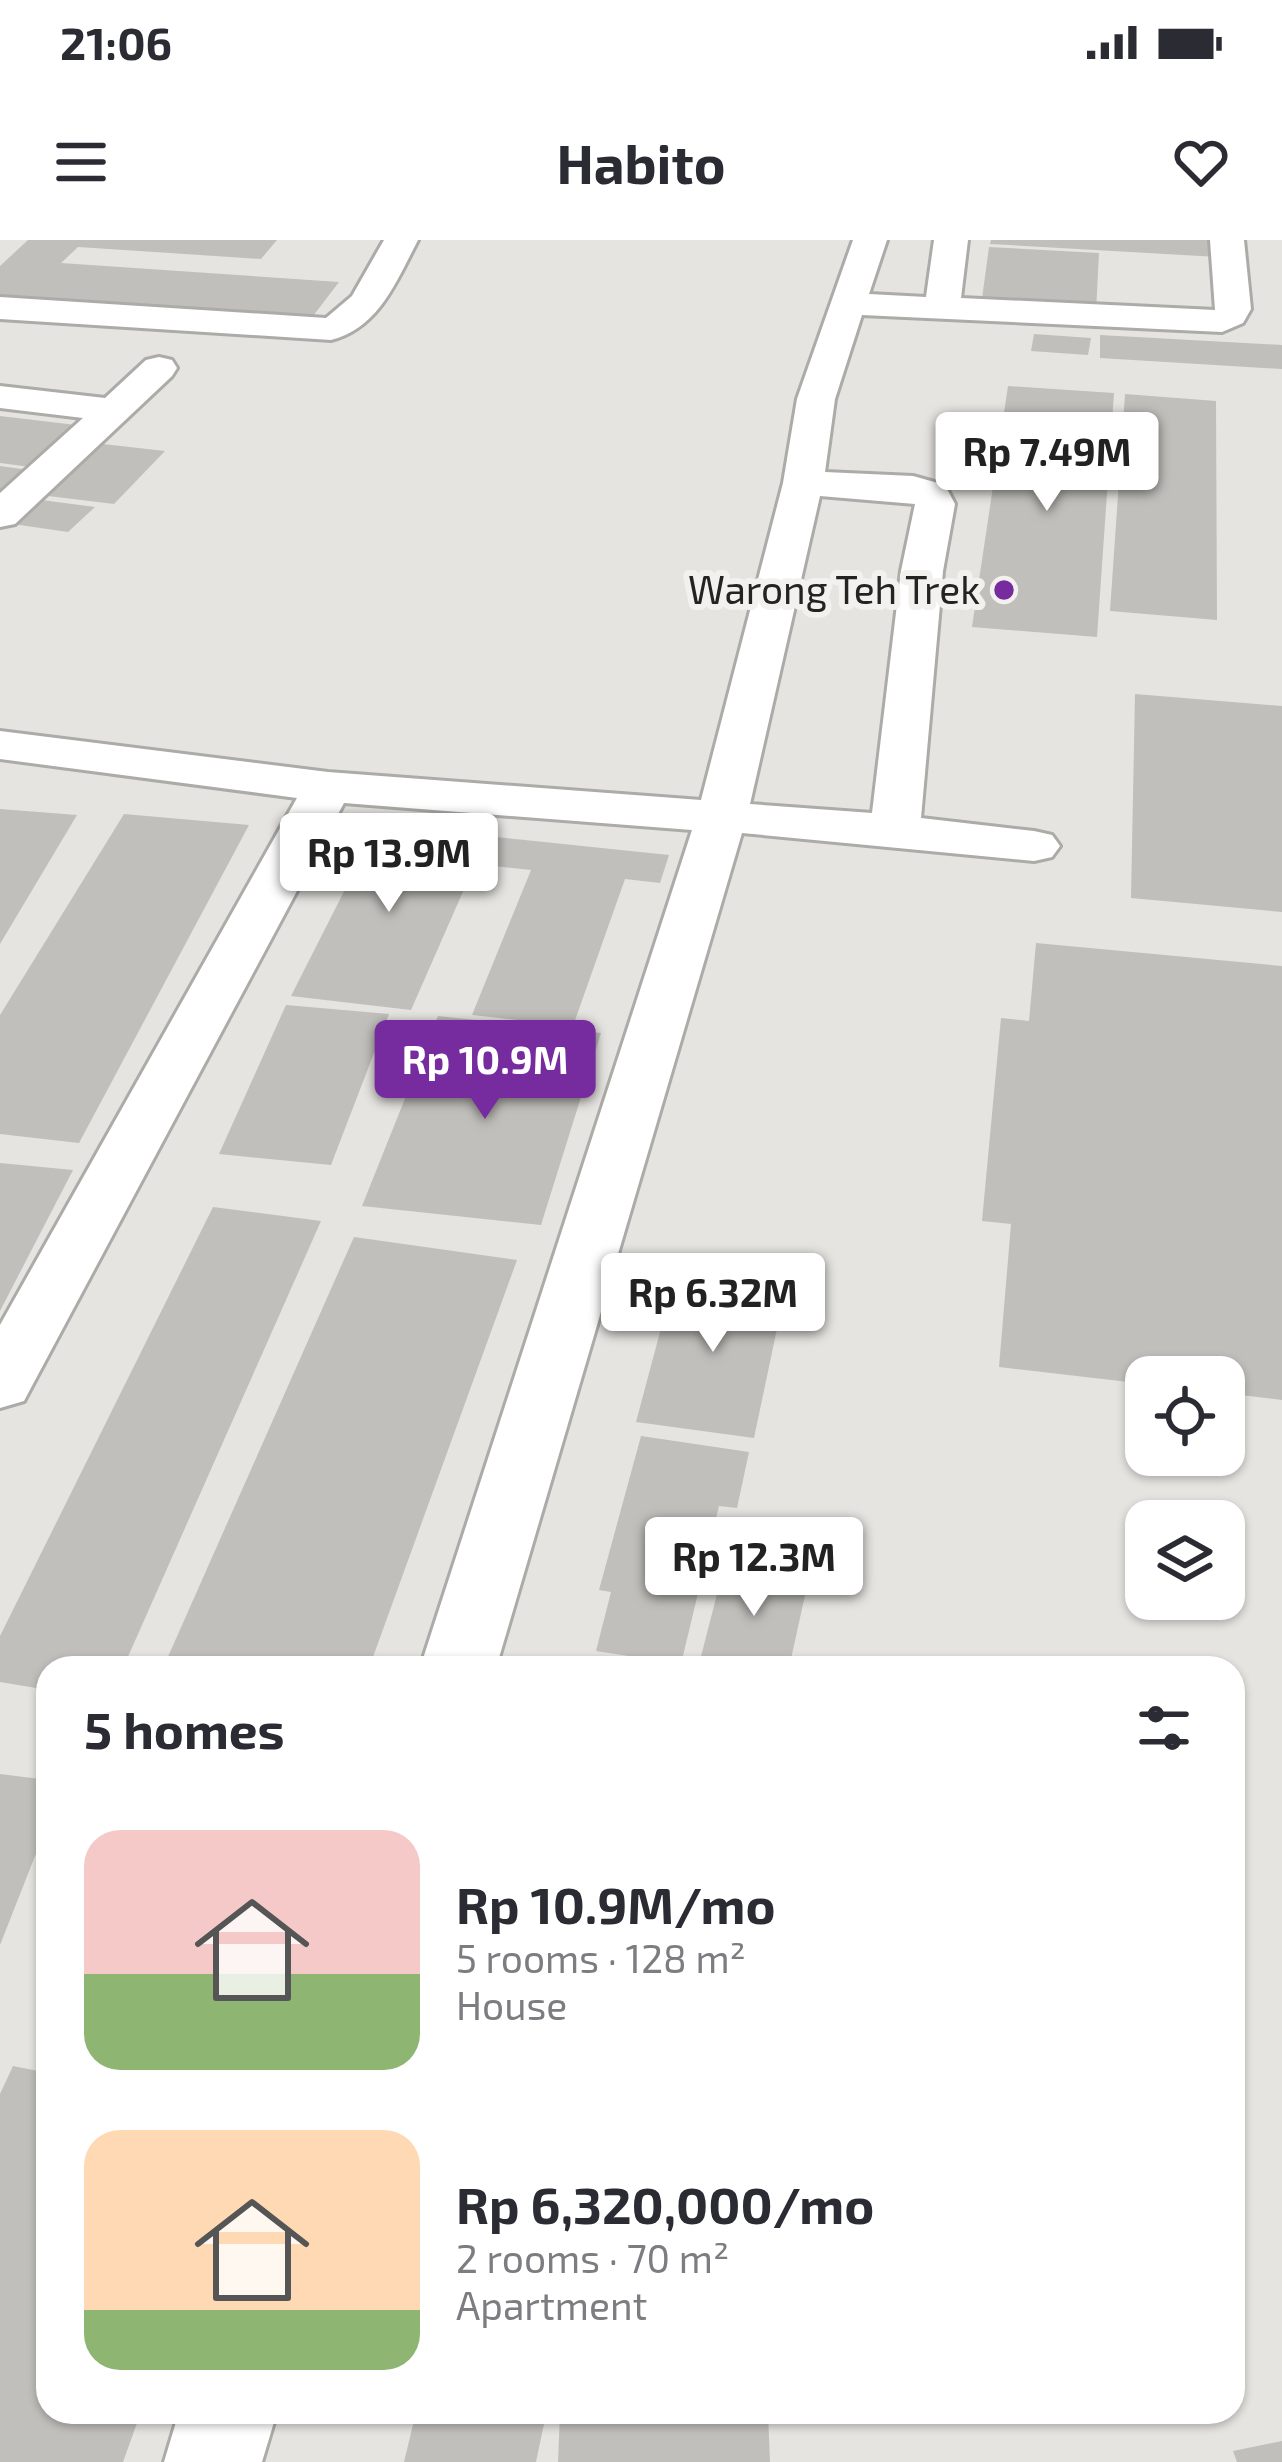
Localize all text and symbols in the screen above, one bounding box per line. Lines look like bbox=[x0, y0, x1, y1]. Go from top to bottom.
text: 21:06 bbox=[60, 15, 172, 69]
icon: menu bbox=[48, 129, 114, 195]
icon: heart bbox=[1168, 129, 1234, 195]
text: Habito bbox=[556, 130, 726, 195]
pin: Rp 7.49M bbox=[923, 412, 1171, 514]
text: Rp 7.49M bbox=[963, 427, 1131, 474]
place label: Warong Teh Trek bbox=[688, 565, 980, 612]
marker: Warong Teh Trek bbox=[991, 577, 1017, 603]
pin: Rp 13.9M bbox=[265, 813, 513, 915]
text: Rp 13.9M bbox=[307, 828, 471, 875]
pin: Rp 10.9M bbox=[361, 1020, 609, 1122]
text: Rp 10.9M bbox=[402, 1035, 568, 1082]
pin: Rp 6.32M bbox=[589, 1253, 837, 1355]
text: Rp 6.32M bbox=[628, 1268, 798, 1315]
map controls bbox=[1125, 1356, 1245, 1620]
button: locate bbox=[1125, 1356, 1245, 1476]
button: layers bbox=[1125, 1500, 1245, 1620]
pin: Rp 12.3M bbox=[630, 1517, 878, 1619]
text: Rp 12.3M bbox=[672, 1532, 836, 1579]
icon: filters bbox=[1131, 1695, 1197, 1761]
text: 5 homes bbox=[84, 1698, 285, 1759]
text: Rp 10.9M/mo bbox=[456, 1873, 776, 1934]
icon: home bbox=[180, 1878, 324, 2022]
text: 5 rooms · 128 m² bbox=[456, 1934, 746, 1981]
text: House bbox=[456, 1981, 567, 2028]
text: Rp 6,320,000/mo bbox=[456, 2173, 874, 2234]
icon: home bbox=[180, 2178, 324, 2322]
text: 2 rooms · 70 m² bbox=[456, 2234, 729, 2281]
text: Apartment bbox=[456, 2281, 647, 2328]

